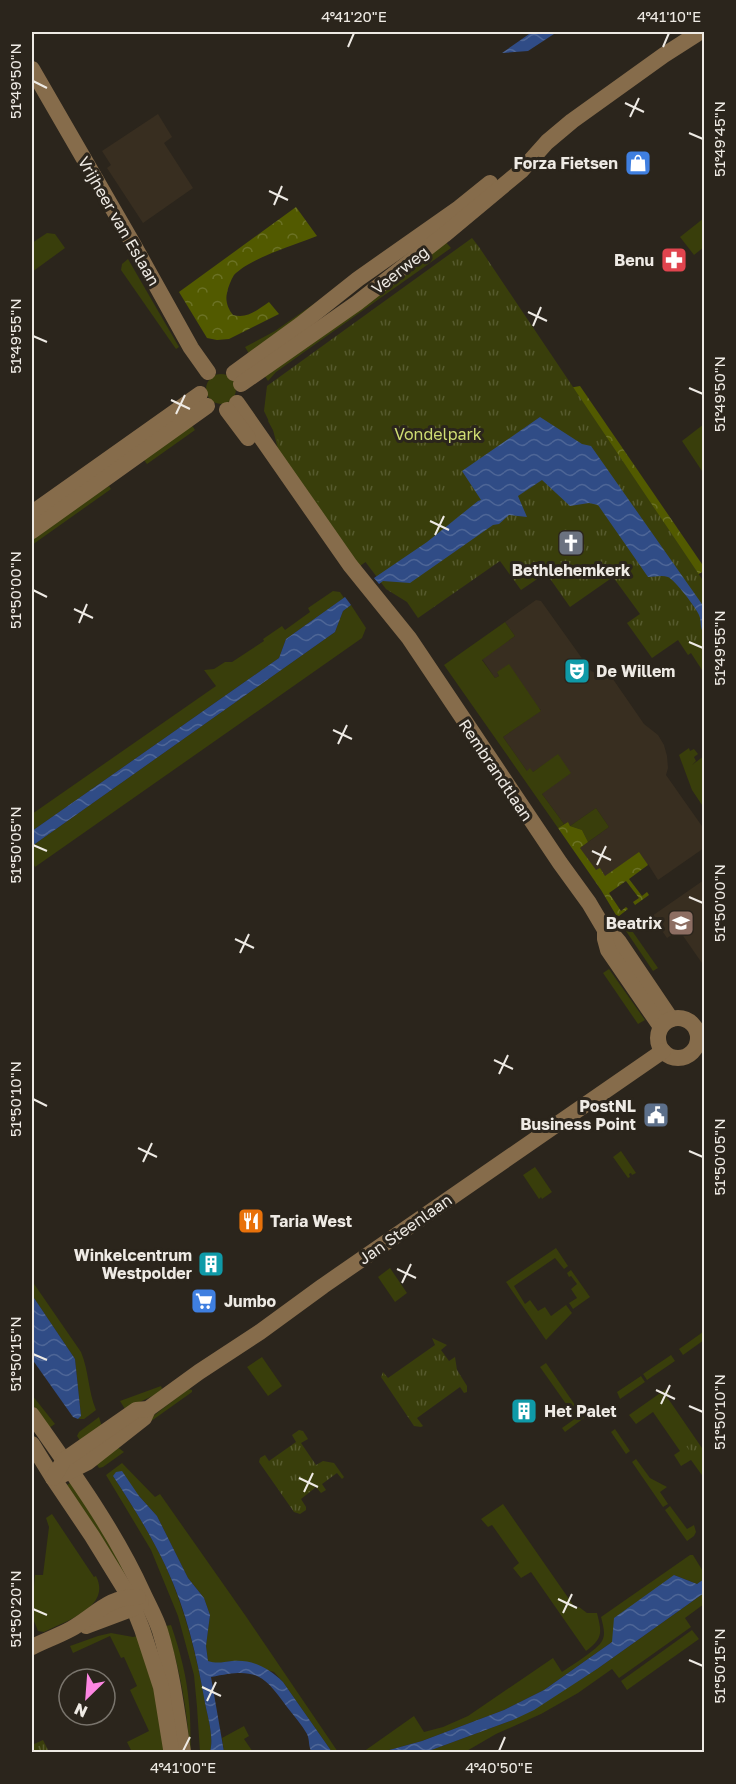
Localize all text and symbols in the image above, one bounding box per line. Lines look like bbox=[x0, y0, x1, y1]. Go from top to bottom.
text: 4°41'20"E bbox=[321, 7, 387, 25]
text: 4°41'10"E bbox=[637, 7, 701, 25]
text: 51°49'50"N bbox=[6, 43, 24, 119]
text: 51°49'45"N bbox=[710, 101, 728, 177]
shop icon: Forza Fietsen bbox=[623, 148, 653, 178]
street label: Vrijheer van Eslaan bbox=[74, 153, 164, 289]
place label: Forza Fietsen bbox=[513, 153, 618, 173]
street label: Veerweg bbox=[368, 242, 432, 298]
pharmacy icon: Benu bbox=[659, 245, 689, 275]
place label: Benu bbox=[614, 250, 654, 270]
text: 51°49'55"N bbox=[6, 298, 24, 374]
text: 51°49'50"N bbox=[710, 356, 728, 432]
park label: Vondelpark bbox=[394, 424, 482, 444]
church icon: Bethlehemkerk bbox=[556, 528, 586, 558]
text: 51°50'00"N bbox=[6, 551, 24, 629]
place label: Bethlehemkerk bbox=[512, 560, 631, 580]
text: 51°49'55"N bbox=[710, 610, 728, 686]
theatre icon: De Willem bbox=[562, 656, 592, 686]
place label: De Willem bbox=[596, 661, 675, 681]
street label: Rembrandtlaan bbox=[455, 715, 537, 825]
text: 51°50'05"N bbox=[6, 806, 24, 884]
text: 51°50'00"N bbox=[710, 864, 728, 942]
school or university icon: Beatrix bbox=[666, 908, 696, 938]
place label: Beatrix bbox=[606, 913, 663, 933]
text: 51°50'10"N bbox=[6, 1061, 24, 1137]
place label: PostNL Business Point bbox=[520, 1096, 636, 1134]
public building icon: PostNL Business Point bbox=[641, 1100, 671, 1130]
text: 51°50'05"N bbox=[710, 1118, 728, 1196]
street label: Jan Steenlaan bbox=[354, 1189, 456, 1269]
restaurant icon: Taria West bbox=[236, 1206, 266, 1236]
place label: Taria West bbox=[270, 1211, 352, 1231]
place label: Winkelcentrum Westpolder bbox=[74, 1245, 192, 1283]
building icon: Winkelcentrum Westpolder bbox=[196, 1249, 226, 1279]
supermarket icon: Jumbo bbox=[189, 1286, 219, 1316]
place label: Jumbo bbox=[224, 1291, 276, 1311]
text: 51°50'15"N bbox=[6, 1316, 24, 1392]
text: 51°50'10"N bbox=[710, 1374, 728, 1450]
building icon: Het Palet bbox=[509, 1396, 539, 1426]
place label: Het Palet bbox=[544, 1401, 617, 1421]
text: 51°50'20"N bbox=[6, 1570, 24, 1648]
text: 51°50'15"N bbox=[710, 1628, 728, 1704]
north arrow bbox=[57, 1667, 117, 1727]
text: N bbox=[71, 1699, 90, 1722]
text: 4°41'00"E bbox=[150, 1758, 216, 1776]
text: 4°40'50"E bbox=[465, 1758, 533, 1776]

